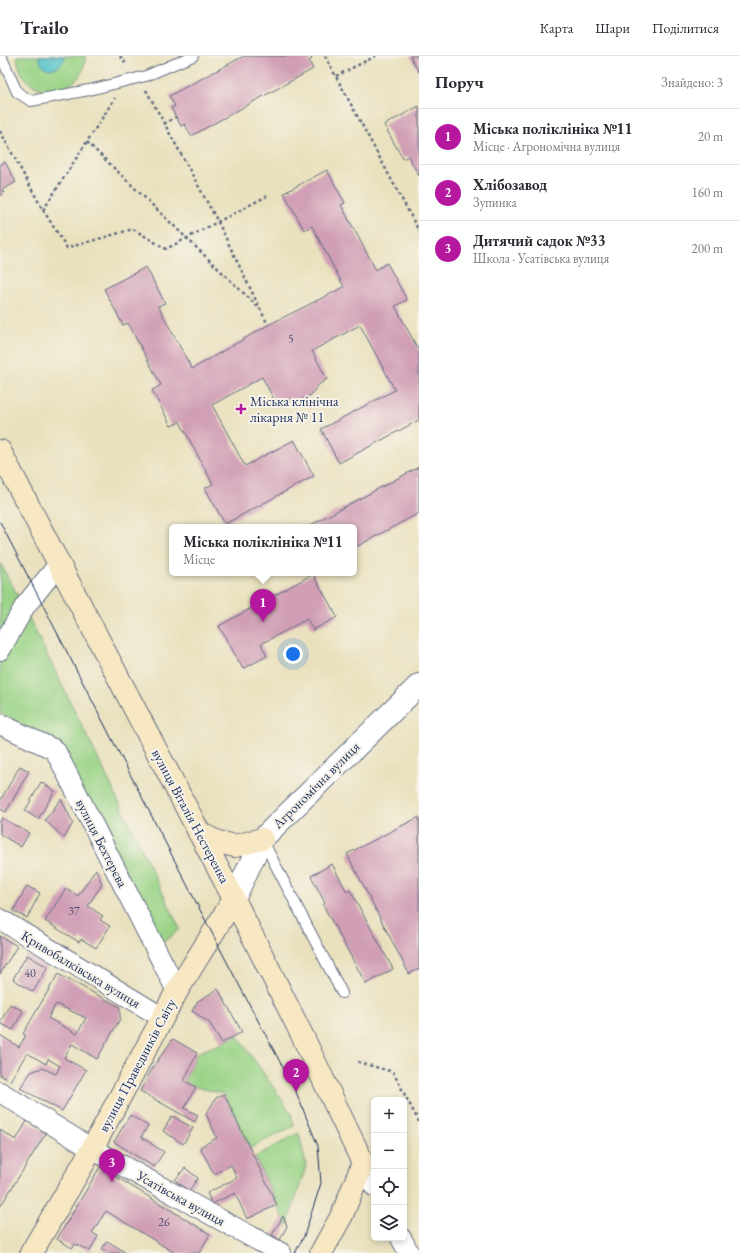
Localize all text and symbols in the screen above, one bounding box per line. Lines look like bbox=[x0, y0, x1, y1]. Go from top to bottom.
text: Trailo bbox=[20, 15, 69, 40]
text: Карта bbox=[540, 19, 573, 37]
text: Шари bbox=[595, 19, 630, 37]
text: Поділитися bbox=[652, 19, 719, 37]
text: Поруч bbox=[435, 71, 484, 93]
text: Знайдено: 3 bbox=[661, 74, 723, 91]
text: Міська поліклініка №11 bbox=[473, 119, 632, 138]
text: 1 bbox=[445, 128, 451, 145]
text: 20 m bbox=[698, 128, 723, 145]
text: Місце · Агрономічна вулиця bbox=[473, 138, 620, 155]
text: Хлібозавод bbox=[473, 175, 547, 194]
text: 2 bbox=[445, 184, 451, 201]
text: 160 m bbox=[692, 184, 723, 201]
text: Зупинка bbox=[473, 194, 517, 211]
text: Дитячий садок №33 bbox=[473, 231, 606, 250]
text: 3 bbox=[445, 240, 451, 257]
text: 200 m bbox=[692, 240, 723, 257]
text: Школа · Усатівська вулиця bbox=[473, 250, 609, 267]
house number: 5 bbox=[288, 330, 294, 346]
place label: Міська клінічна лікарня № 11 bbox=[250, 392, 339, 426]
marker: Міська клінічна лікарня № 11 bbox=[235, 403, 247, 415]
popup bbox=[169, 524, 357, 576]
text: Міська поліклініка №11 bbox=[183, 532, 343, 551]
text: Місце bbox=[183, 551, 215, 568]
pin: 1 bbox=[250, 589, 276, 622]
your location bbox=[283, 644, 303, 664]
street label: Агрономічна вулиця bbox=[268, 738, 363, 833]
street label: вулиця Віталія Нестеренка bbox=[148, 746, 234, 887]
street label: вулиця Бехтерєва bbox=[72, 796, 132, 891]
house number: 37 bbox=[68, 903, 80, 919]
street label: Кривобалківська вулиця bbox=[18, 926, 144, 1012]
house number: 40 bbox=[24, 965, 36, 981]
street label: вулиця Праведників Світу bbox=[94, 994, 180, 1135]
pin: 2 bbox=[283, 1059, 309, 1092]
map controls bbox=[371, 1097, 407, 1241]
button: + bbox=[371, 1097, 407, 1133]
button: − bbox=[371, 1133, 407, 1169]
pin: 3 bbox=[99, 1149, 125, 1182]
street label: Усатівська вулиця bbox=[133, 1166, 228, 1230]
button: locate bbox=[371, 1169, 407, 1205]
button: layers bbox=[371, 1205, 407, 1241]
house number: 26 bbox=[158, 1214, 170, 1230]

